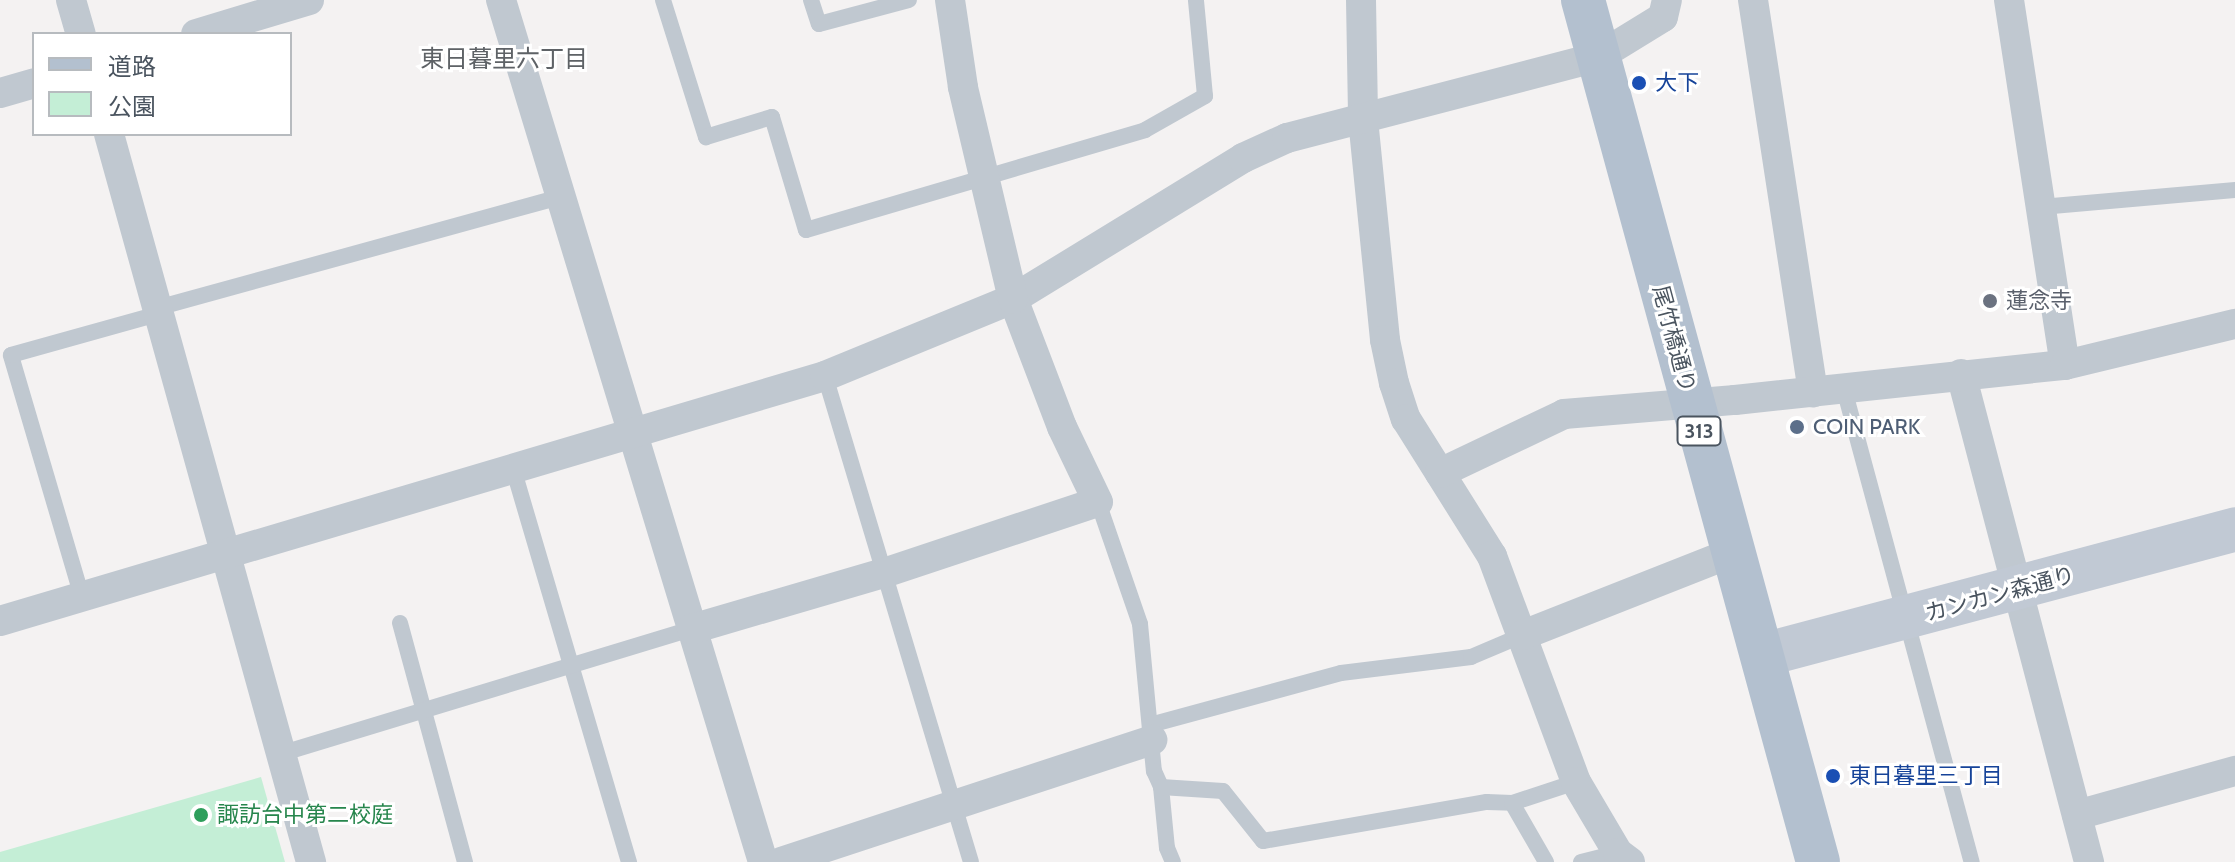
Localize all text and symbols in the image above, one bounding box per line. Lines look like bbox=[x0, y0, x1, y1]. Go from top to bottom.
legend bbox=[32, 32, 292, 136]
district label: 東日暮里六丁目 bbox=[420, 45, 588, 73]
text: 道路 bbox=[108, 52, 156, 81]
place label: 大下 bbox=[1655, 70, 1699, 96]
marker: 大下 bbox=[1630, 74, 1648, 92]
text: 公園 bbox=[108, 92, 156, 121]
street label: 尾竹橋通り bbox=[1647, 282, 1701, 396]
place label: 蓮念寺 bbox=[2006, 288, 2072, 314]
marker: 蓮念寺 bbox=[1981, 292, 1999, 310]
place label: COIN PARK bbox=[1813, 414, 1920, 440]
road number: 313 bbox=[1675, 415, 1723, 447]
marker: COIN PARK bbox=[1788, 418, 1806, 436]
street label: カンカン森通り bbox=[1922, 561, 2078, 627]
place label: 東日暮里三丁目 bbox=[1849, 763, 2003, 789]
marker: 東日暮里三丁目 bbox=[1824, 767, 1842, 785]
place label: 諏訪台中第二校庭 bbox=[217, 802, 393, 828]
marker: 諏訪台中第二校庭 bbox=[192, 806, 210, 824]

